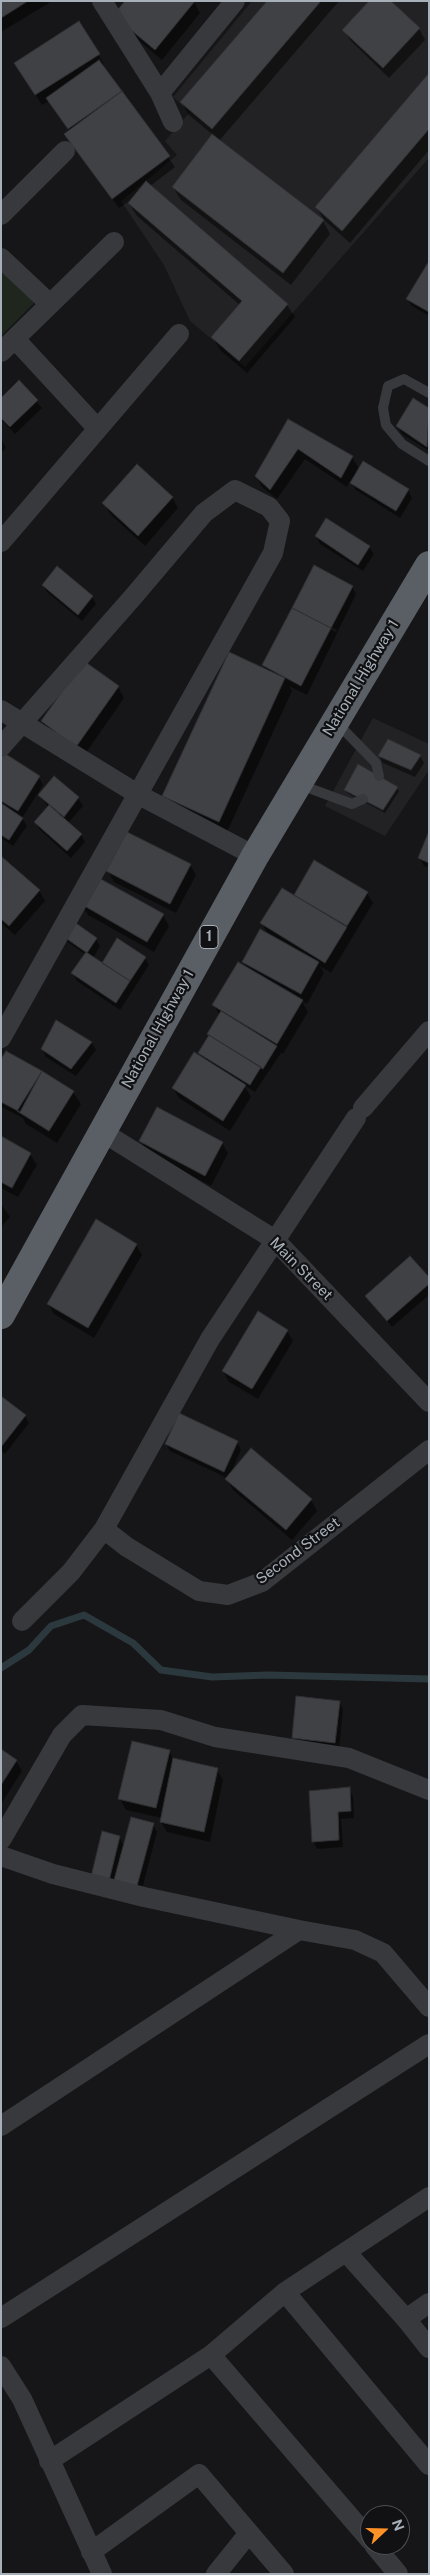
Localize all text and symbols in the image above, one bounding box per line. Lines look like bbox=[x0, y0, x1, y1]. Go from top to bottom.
street label: National Highway 1 bbox=[319, 617, 403, 739]
road number: 1 bbox=[200, 926, 218, 949]
street label: National Highway 1 bbox=[118, 967, 198, 1091]
street label: Main Street bbox=[266, 1234, 336, 1304]
street label: Second Street bbox=[253, 1514, 343, 1588]
north arrow bbox=[360, 2505, 410, 2555]
text: N bbox=[389, 2517, 407, 2533]

